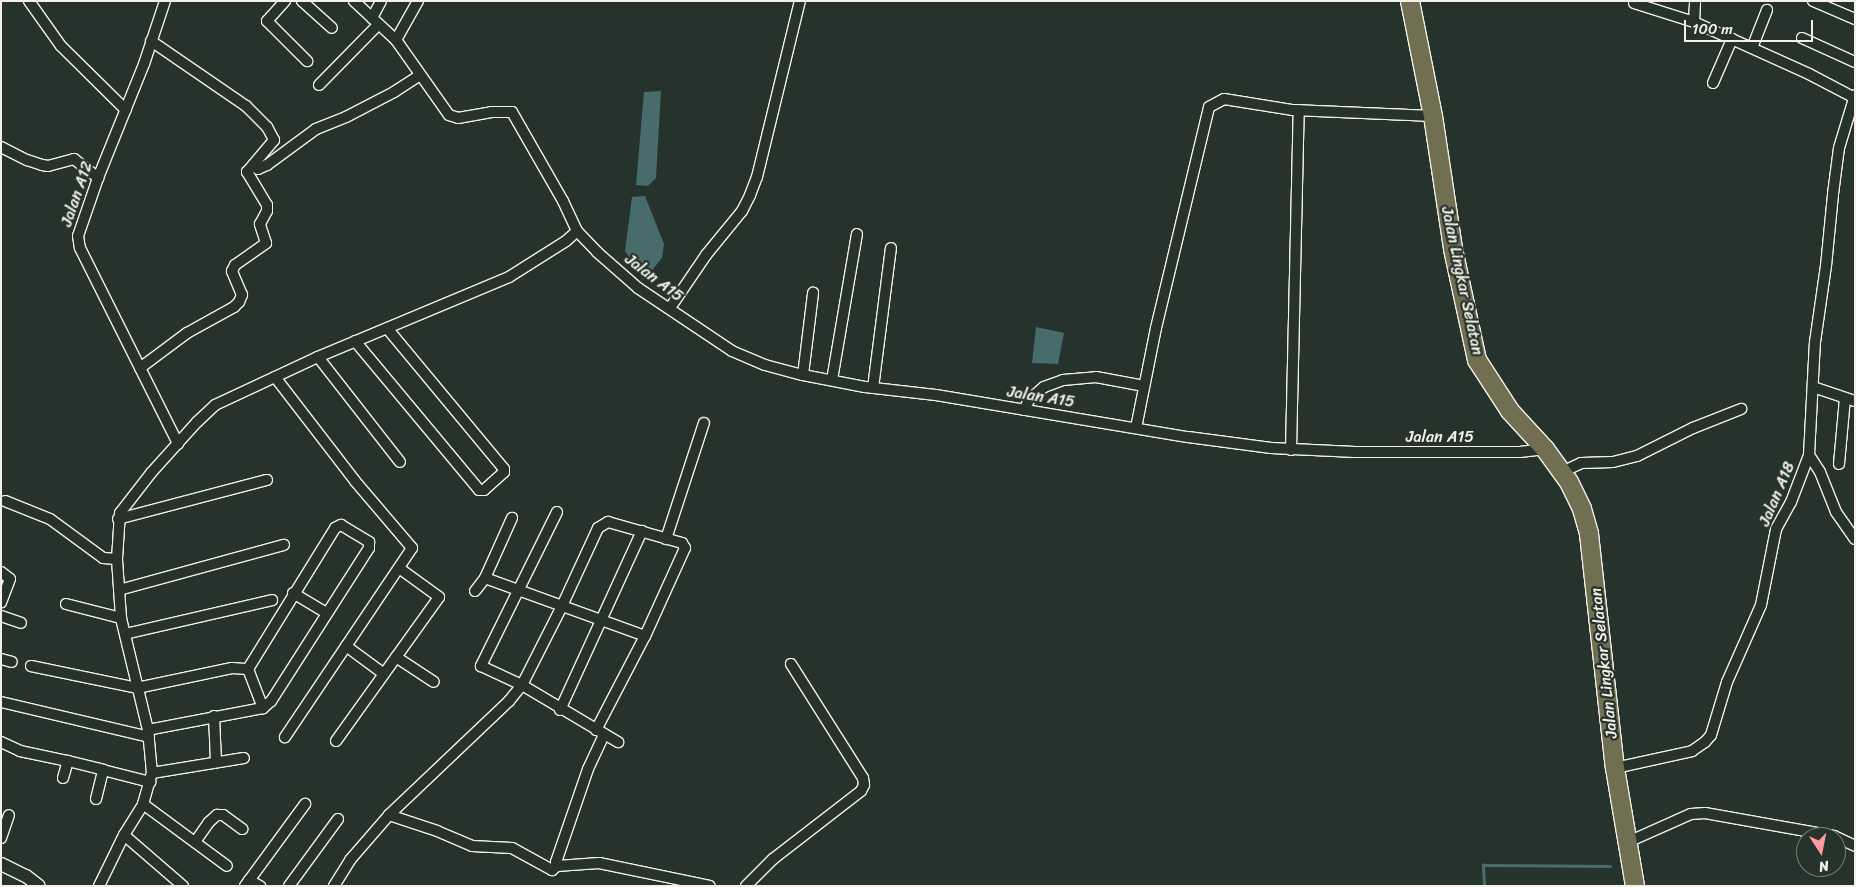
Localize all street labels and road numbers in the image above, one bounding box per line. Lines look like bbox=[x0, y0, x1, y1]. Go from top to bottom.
street label: Jalan A12 bbox=[57, 159, 97, 229]
street label: Jalan Lingkar Selatan bbox=[1437, 205, 1487, 357]
street label: Jalan A15 bbox=[621, 250, 687, 306]
street label: Jalan A15 bbox=[1006, 382, 1076, 412]
street label: Jalan A15 bbox=[1406, 427, 1474, 447]
street label: Jalan A18 bbox=[1755, 459, 1799, 529]
street label: Jalan Lingkar Selatan bbox=[1587, 587, 1621, 739]

